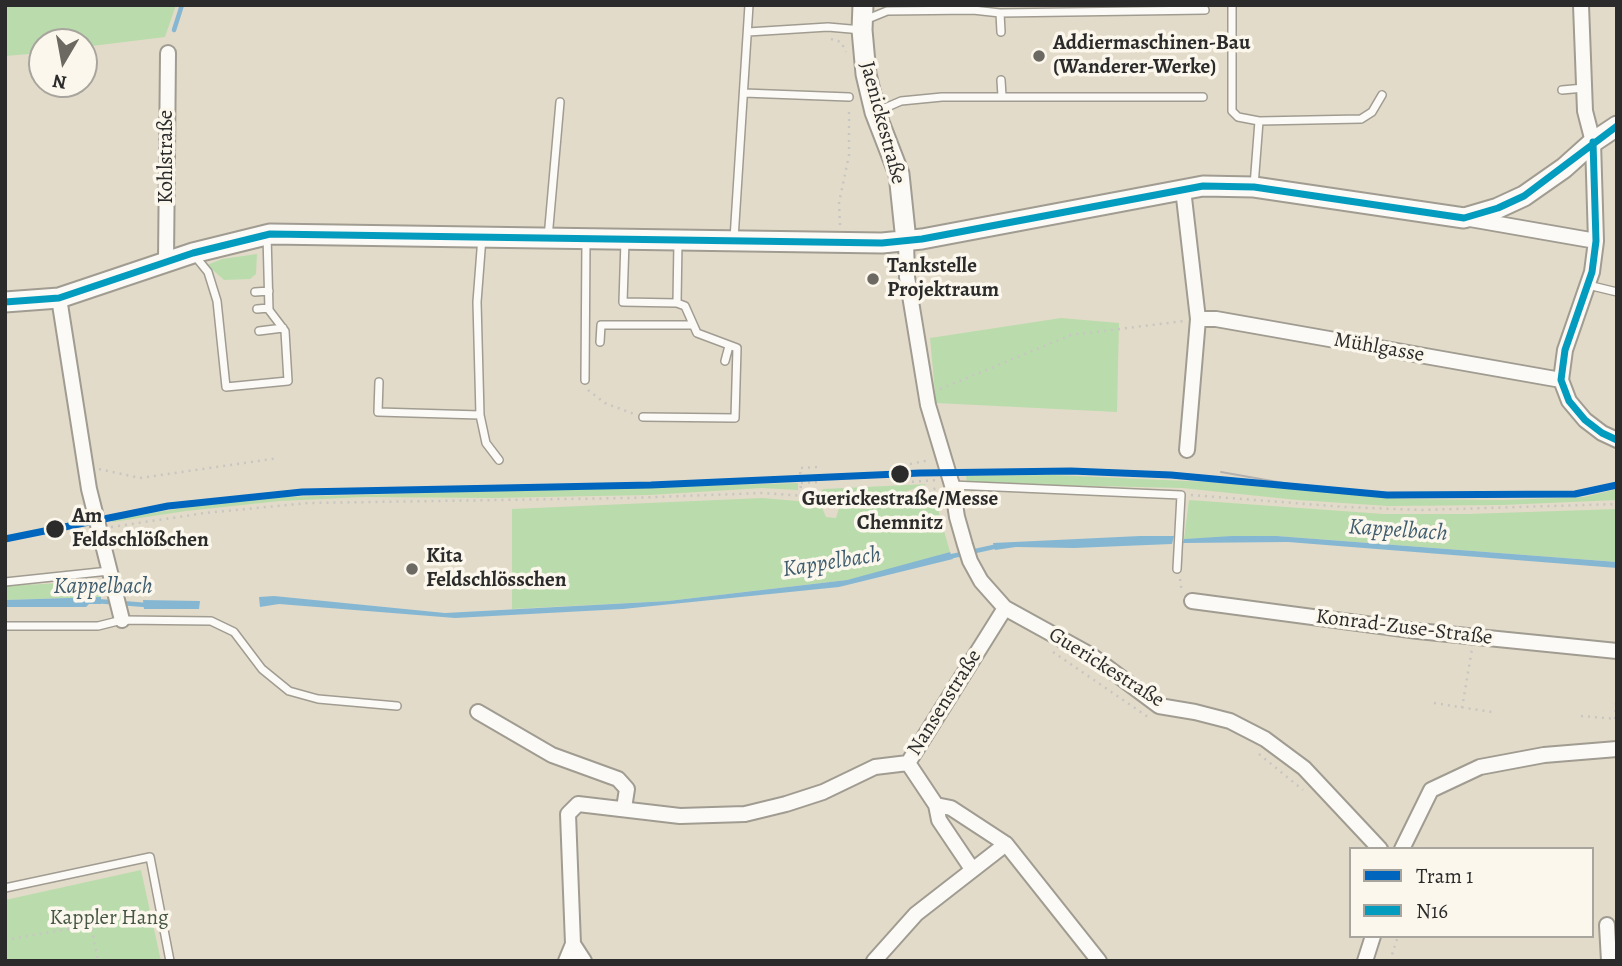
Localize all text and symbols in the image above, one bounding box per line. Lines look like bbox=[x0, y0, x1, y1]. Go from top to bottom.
north arrow bbox=[28, 28, 98, 98]
place label: Addiermaschinen-Bau (Wanderer-Werke) bbox=[1053, 31, 1250, 81]
marker: Addiermaschinen-Bau (Wanderer-Werke) bbox=[1031, 48, 1047, 64]
street label: Jaenickestraße bbox=[854, 59, 910, 187]
text: N bbox=[51, 68, 69, 96]
street label: Kohlstraße bbox=[154, 110, 180, 204]
place label: Tankstelle Projektraum bbox=[887, 254, 999, 304]
marker: Tankstelle Projektraum bbox=[865, 271, 881, 287]
street label: Mühlgasse bbox=[1332, 328, 1426, 368]
marker: Guerickestraße/Messe Chemnitz bbox=[889, 463, 911, 485]
place label: Guerickestraße/Messe Chemnitz bbox=[802, 487, 998, 537]
place label: Am Feldschlößchen bbox=[72, 504, 209, 554]
water label: Kappelbach bbox=[1347, 514, 1449, 548]
marker: Am Feldschlößchen bbox=[44, 518, 66, 540]
water label: Kappelbach bbox=[781, 542, 883, 584]
place label: Kita Feldschlösschen bbox=[426, 544, 567, 594]
marker: Kita Feldschlösschen bbox=[404, 561, 420, 577]
water label: Kappelbach bbox=[53, 573, 153, 601]
street label: Konrad-Zuse-Straße bbox=[1314, 605, 1494, 651]
street label: Guerickestraße bbox=[1044, 622, 1168, 714]
street label: Nansenstraße bbox=[902, 645, 988, 761]
legend bbox=[1349, 847, 1594, 938]
text: Tram 1 bbox=[1416, 862, 1473, 890]
text: N16 bbox=[1416, 897, 1448, 925]
park label: Kappler Hang bbox=[50, 906, 168, 932]

